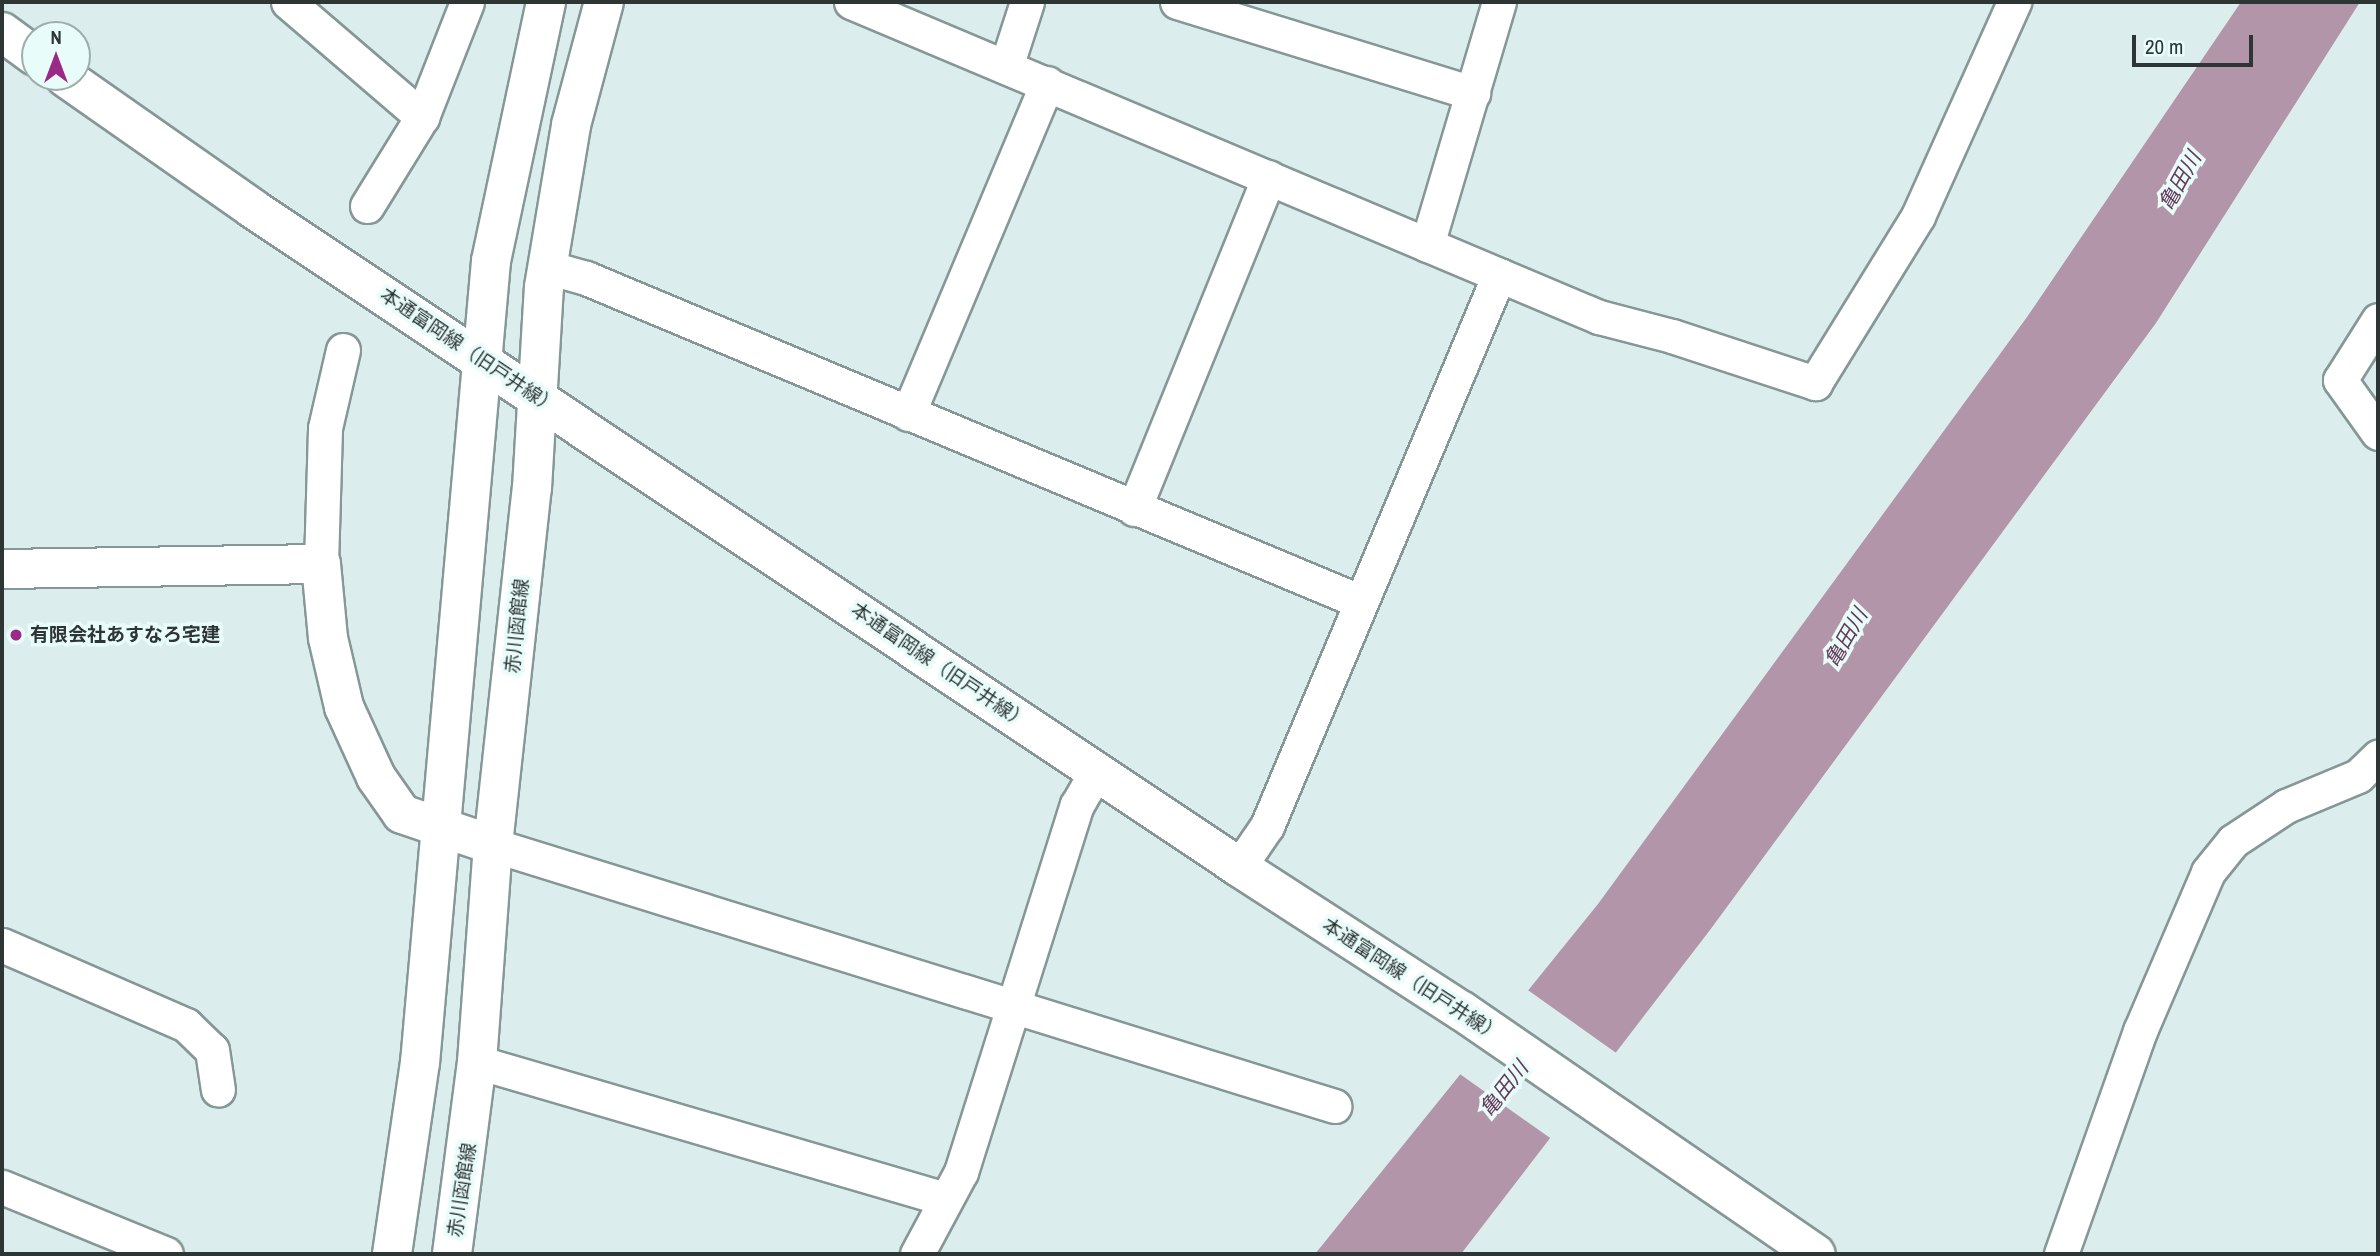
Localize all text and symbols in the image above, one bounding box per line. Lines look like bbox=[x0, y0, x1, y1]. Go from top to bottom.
north arrow bbox=[21, 21, 91, 91]
scale bar bbox=[2135, 21, 2256, 65]
text: N bbox=[50, 24, 62, 50]
text: 20 m bbox=[2145, 32, 2183, 61]
water label: 亀田川 bbox=[2154, 147, 2206, 215]
street label: 本通富岡線（旧戸井線） bbox=[376, 283, 562, 419]
street label: 赤川函館線 bbox=[501, 578, 533, 674]
street label: 本通富岡線（旧戸井線） bbox=[847, 598, 1033, 734]
water label: 亀田川 bbox=[1819, 604, 1873, 672]
place label: 有限会社あすなろ宅建 bbox=[30, 624, 220, 646]
marker: 有限会社あすなろ宅建 bbox=[8, 627, 24, 643]
street label: 本通富岡線（旧戸井線） bbox=[1318, 914, 1506, 1046]
water label: 亀田川 bbox=[1475, 1056, 1533, 1122]
street label: 赤川函館線 bbox=[443, 1141, 481, 1239]

